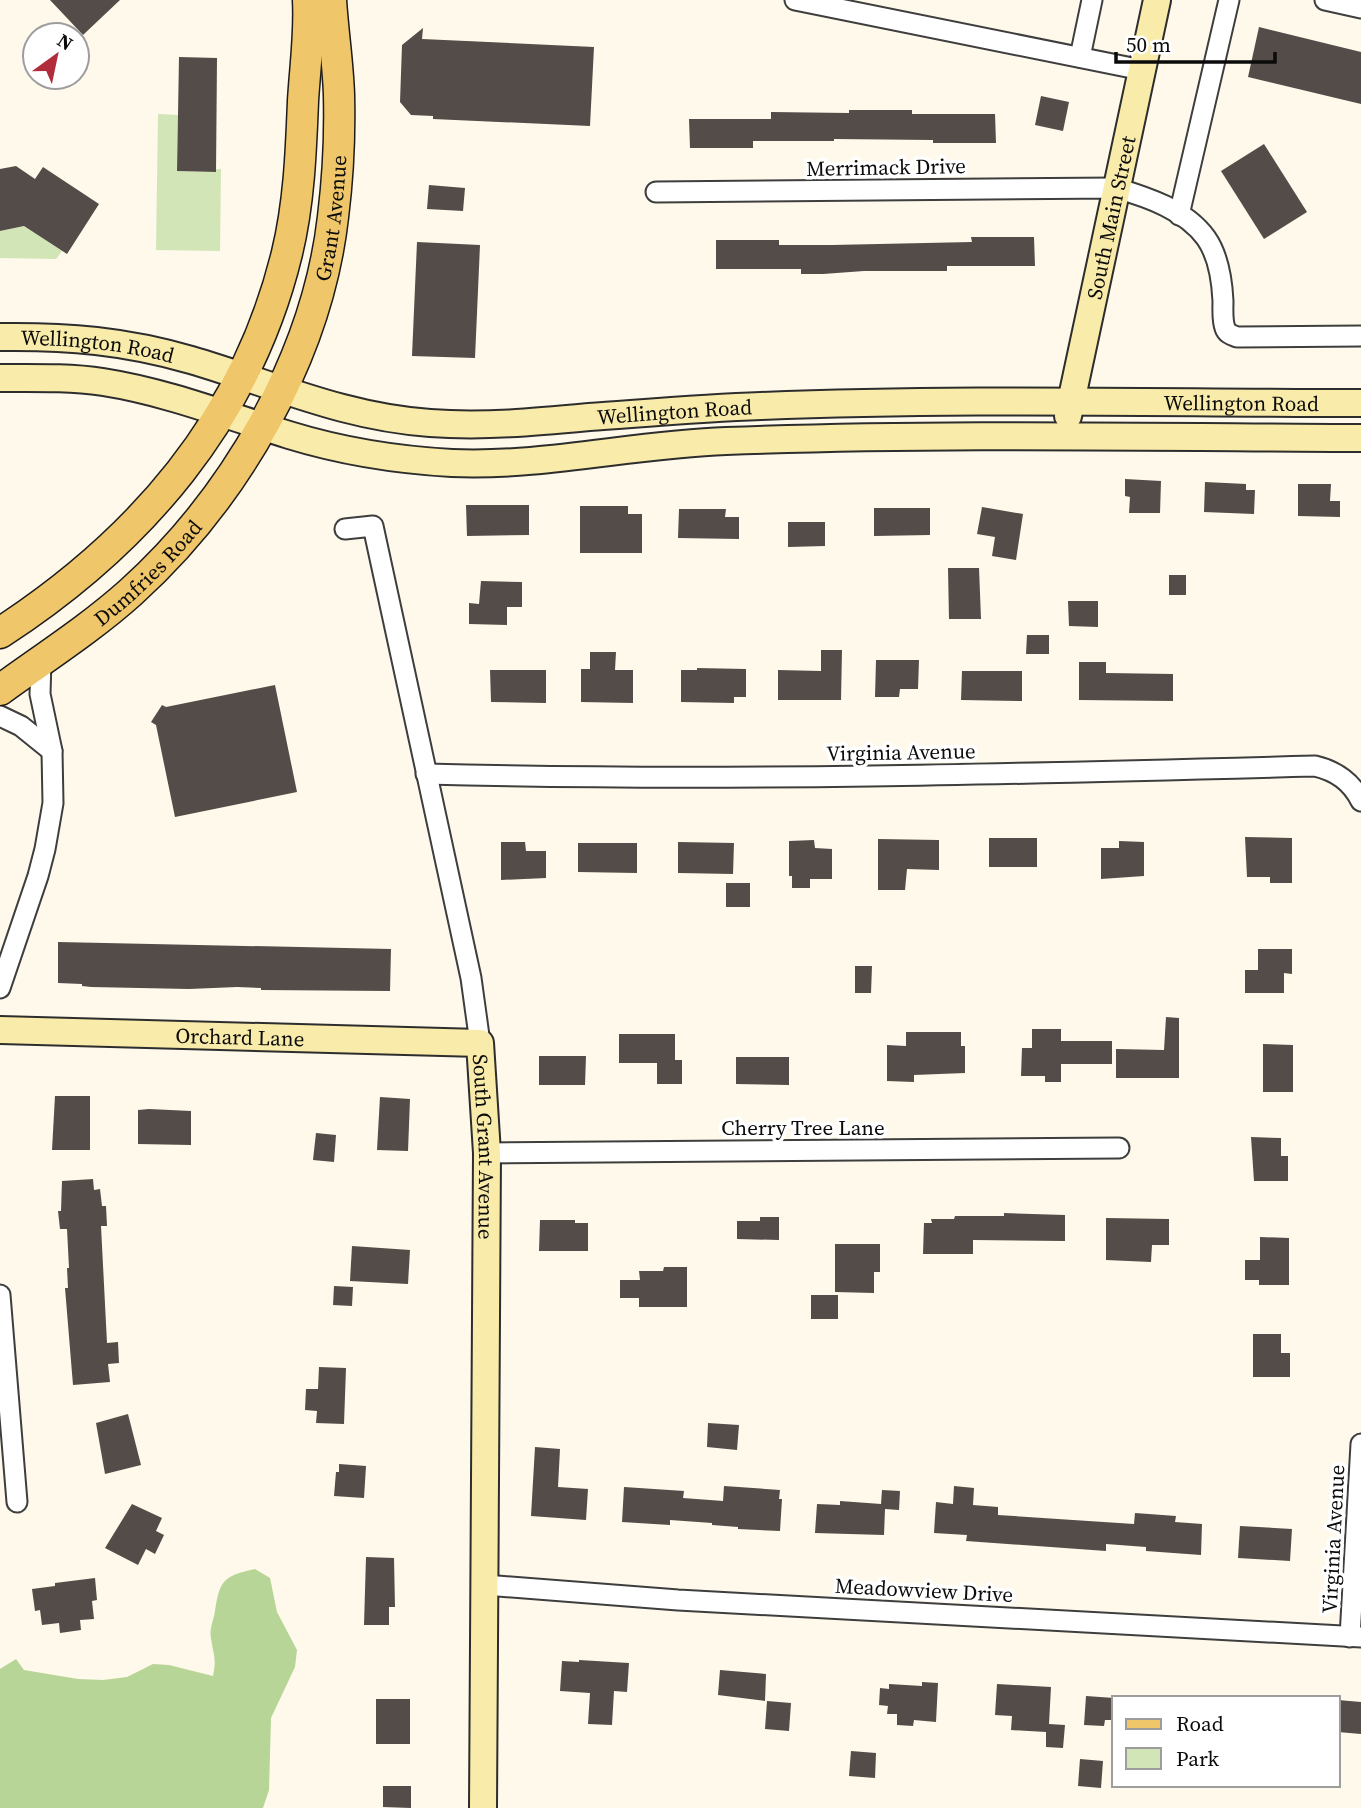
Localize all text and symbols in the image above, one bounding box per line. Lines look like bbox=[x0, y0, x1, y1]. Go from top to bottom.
north arrow bbox=[21, 21, 91, 91]
scale bar bbox=[1116, 21, 1275, 65]
text: N bbox=[52, 27, 78, 57]
text: 50 m bbox=[1126, 30, 1171, 59]
street label: South Main Street bbox=[1079, 133, 1142, 302]
street label: Merrimack Drive bbox=[806, 151, 966, 183]
street label: Grant Avenue bbox=[307, 154, 353, 284]
street label: Wellington Road bbox=[20, 322, 178, 369]
street label: Wellington Road bbox=[1164, 388, 1319, 417]
street label: Wellington Road bbox=[596, 392, 753, 431]
street label: Dumfries Road bbox=[87, 513, 208, 632]
street label: Virginia Avenue bbox=[826, 736, 976, 768]
street label: Orchard Lane bbox=[175, 1020, 305, 1053]
street label: South Grant Avenue bbox=[466, 1053, 502, 1240]
street label: Cherry Tree Lane bbox=[721, 1113, 885, 1142]
street label: Virginia Avenue bbox=[1315, 1464, 1351, 1614]
street label: Meadowview Drive bbox=[834, 1571, 1014, 1609]
legend bbox=[1112, 1696, 1340, 1787]
text: Road bbox=[1176, 1709, 1224, 1738]
text: Park bbox=[1176, 1744, 1220, 1773]

